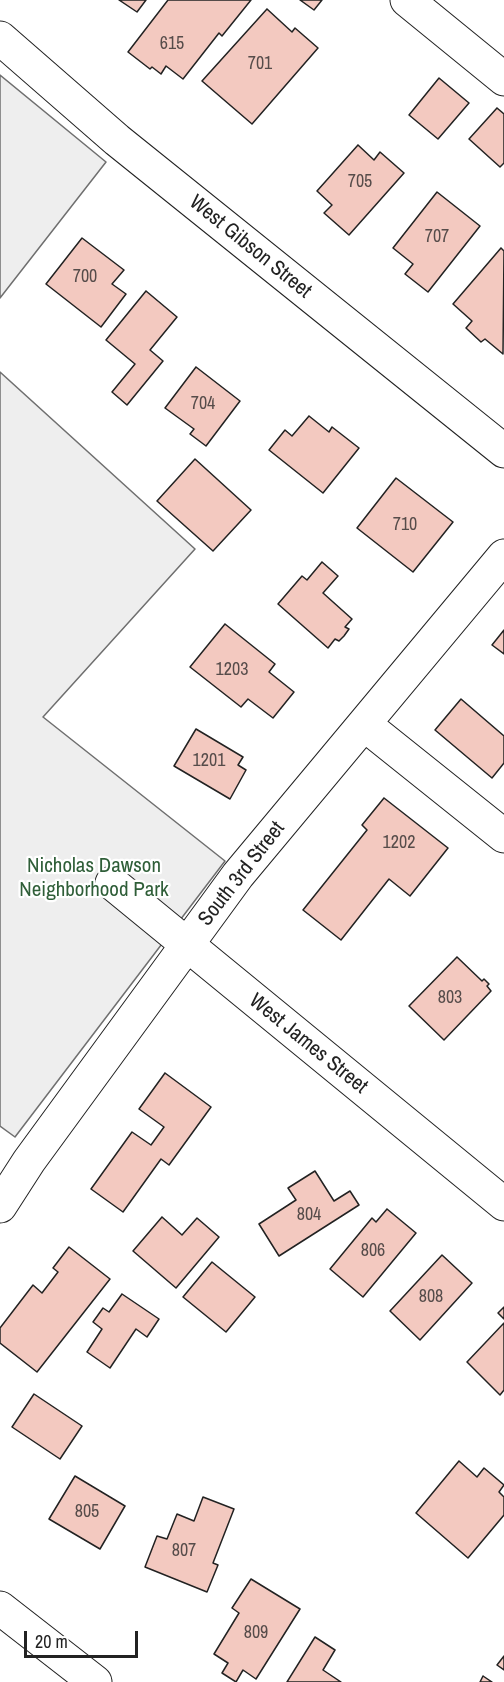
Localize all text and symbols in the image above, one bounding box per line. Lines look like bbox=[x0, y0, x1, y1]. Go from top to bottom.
house number: 615 bbox=[160, 33, 184, 55]
house number: 701 bbox=[248, 53, 272, 75]
house number: 705 bbox=[348, 171, 372, 193]
street label: West Gibson Street bbox=[184, 190, 316, 304]
house number: 707 bbox=[425, 226, 449, 248]
house number: 700 bbox=[73, 266, 97, 288]
house number: 704 bbox=[191, 393, 215, 415]
house number: 710 bbox=[393, 514, 417, 536]
house number: 1203 bbox=[216, 659, 248, 681]
house number: 1201 bbox=[193, 750, 225, 772]
street label: South 3rd Street bbox=[193, 817, 291, 931]
house number: 1202 bbox=[383, 832, 415, 854]
park label: Nicholas Dawson Neighborhood Park bbox=[19, 853, 169, 903]
house number: 803 bbox=[438, 987, 462, 1009]
street label: West James Street bbox=[244, 989, 372, 1099]
house number: 804 bbox=[297, 1204, 321, 1226]
house number: 806 bbox=[361, 1240, 385, 1262]
house number: 808 bbox=[419, 1286, 443, 1308]
house number: 805 bbox=[75, 1501, 99, 1523]
house number: 807 bbox=[172, 1540, 196, 1562]
scale bar bbox=[27, 1619, 141, 1657]
house number: 809 bbox=[244, 1622, 268, 1644]
text: 20 m bbox=[35, 1629, 68, 1654]

